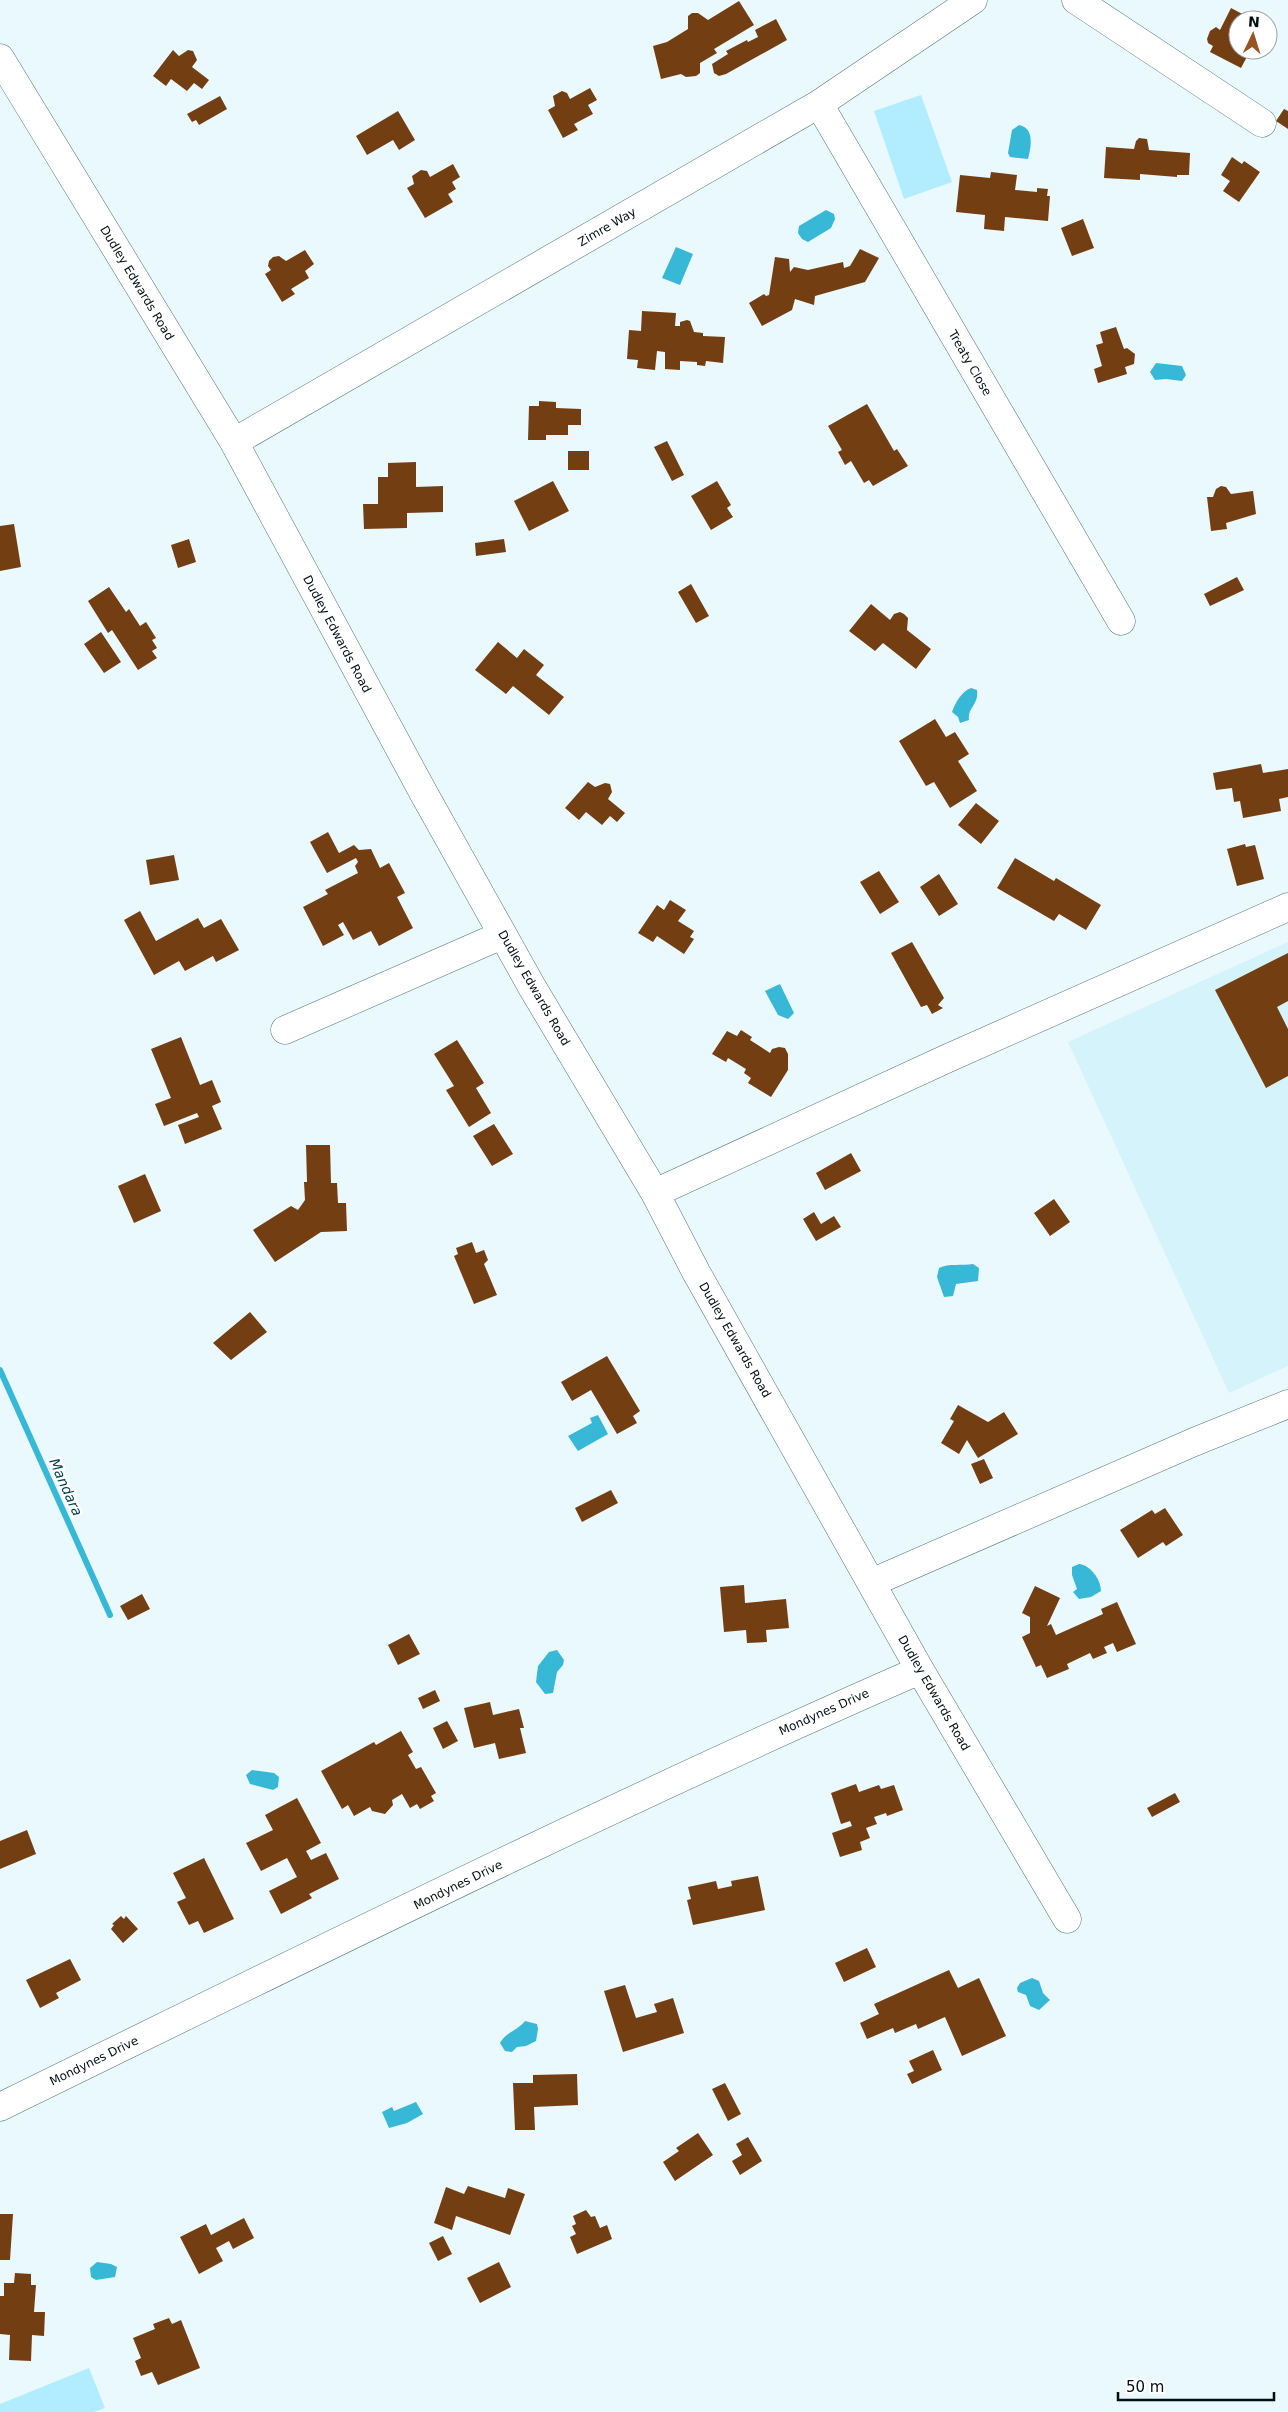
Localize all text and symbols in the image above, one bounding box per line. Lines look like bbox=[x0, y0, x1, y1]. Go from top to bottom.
north arrow bbox=[1228, 10, 1278, 60]
text: N bbox=[1248, 14, 1260, 30]
street label: Zimre Way bbox=[575, 205, 639, 249]
street label: Dudley Edwards Road bbox=[97, 223, 177, 343]
street label: Treaty Close bbox=[945, 327, 994, 398]
street label: Dudley Edwards Road bbox=[300, 573, 374, 695]
street label: Dudley Edwards Road bbox=[495, 928, 573, 1048]
street label: Dudley Edwards Road bbox=[696, 1280, 774, 1400]
water label: Mandara bbox=[46, 1456, 86, 1518]
street label: Dudley Edwards Road bbox=[895, 1633, 973, 1753]
street label: Mondynes Drive bbox=[777, 1686, 871, 1738]
street label: Mondynes Drive bbox=[411, 1857, 505, 1913]
street label: Mondynes Drive bbox=[47, 2033, 141, 2089]
scale bar bbox=[1118, 2370, 1274, 2402]
text: 50 m bbox=[1126, 2378, 1164, 2396]

